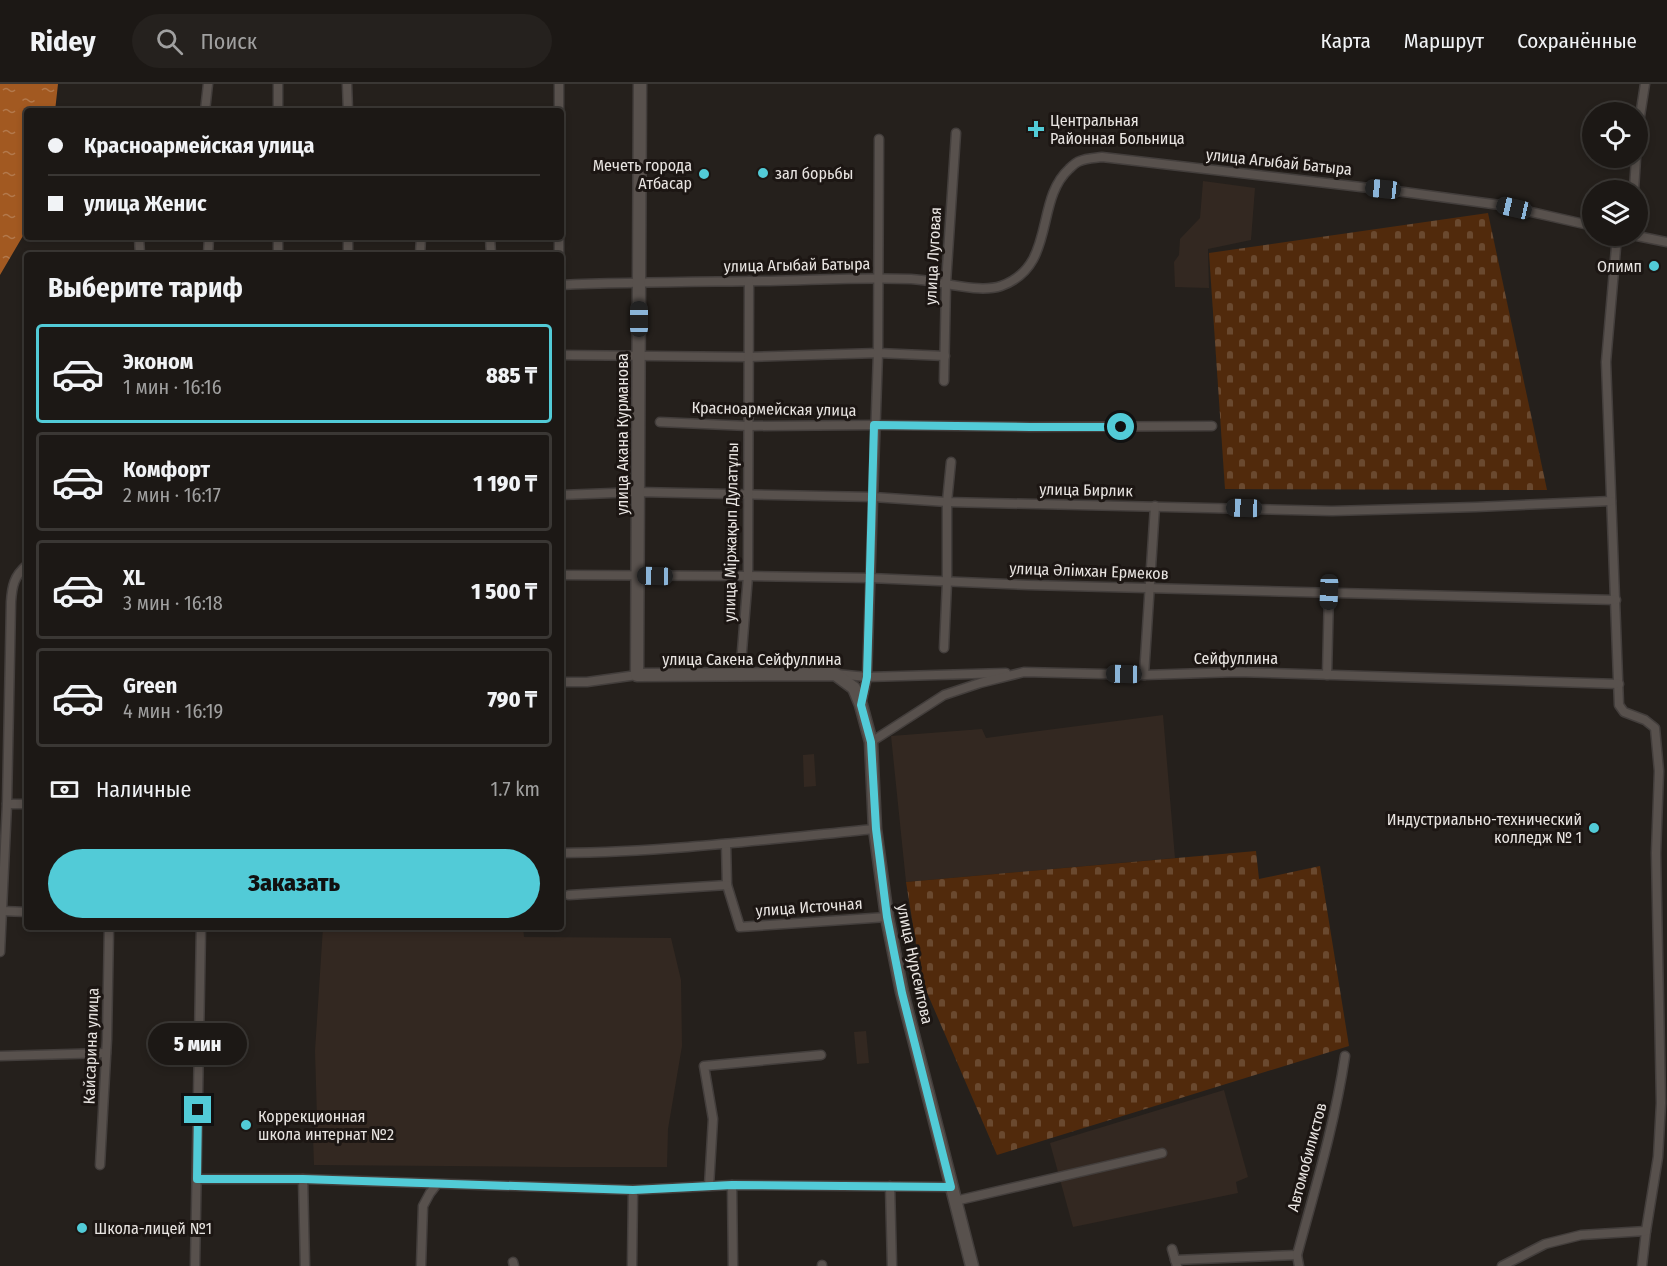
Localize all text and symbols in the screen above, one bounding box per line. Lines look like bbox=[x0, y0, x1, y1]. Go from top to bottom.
search box bbox=[132, 14, 552, 68]
text: Ridey bbox=[30, 25, 96, 58]
icon: search bbox=[153, 25, 186, 58]
text: Поиск bbox=[201, 28, 257, 55]
text: Карта bbox=[1321, 28, 1371, 54]
text: Маршрут bbox=[1404, 28, 1484, 54]
text: Сохранённые bbox=[1517, 28, 1637, 54]
map controls bbox=[1582, 102, 1648, 246]
button: locate bbox=[1582, 102, 1648, 168]
place label: Центральная Районная Больница bbox=[1050, 111, 1185, 148]
marker: Центральная Районная Больница bbox=[1027, 120, 1045, 138]
text: Красноармейская улица bbox=[84, 132, 314, 159]
street label: улица Агыбай Батыра bbox=[1205, 145, 1353, 179]
place label: Мечеть города Атбасар bbox=[593, 156, 692, 193]
place label: зал борьбы bbox=[775, 164, 853, 183]
marker: зал борьбы bbox=[756, 166, 770, 180]
marker: Мечеть города Атбасар bbox=[697, 167, 711, 181]
car bbox=[1364, 178, 1402, 200]
button: layers bbox=[1582, 180, 1648, 246]
text: улица Женис bbox=[84, 190, 207, 217]
car bbox=[1494, 195, 1534, 221]
street label: улица Луговая bbox=[921, 206, 945, 306]
street label: улица Агыбай Батыра bbox=[723, 254, 871, 276]
place label: Олимп bbox=[1597, 257, 1642, 276]
marker: Олимп bbox=[1647, 259, 1661, 273]
text: Выберите тариф bbox=[48, 272, 243, 304]
car bbox=[630, 301, 648, 337]
icon: car bbox=[51, 347, 105, 401]
text: Эконом bbox=[123, 348, 193, 375]
street label: улица Акана Курманова bbox=[613, 353, 632, 515]
text: 885 ₸ bbox=[486, 362, 537, 389]
text: 1 мин · 16:16 bbox=[123, 375, 222, 399]
street label: Красноармейская улица bbox=[691, 398, 857, 420]
route start bbox=[1107, 413, 1134, 440]
street label: улица Міржақып Дулатұлы bbox=[720, 442, 742, 622]
icon: car bbox=[51, 455, 105, 509]
text: Комфорт bbox=[123, 456, 210, 483]
text: 1 190 ₸ bbox=[473, 470, 537, 497]
street label: улица Бирлик bbox=[1039, 480, 1133, 500]
text: 2 мин · 16:17 bbox=[123, 483, 221, 507]
car bbox=[1226, 498, 1262, 518]
street label: улица Әлімхан Ермеков bbox=[1009, 559, 1169, 583]
icon: car bbox=[51, 563, 105, 617]
text: XL bbox=[123, 564, 145, 591]
car bbox=[637, 567, 673, 585]
car bbox=[1319, 574, 1339, 610]
text: 1 500 ₸ bbox=[471, 578, 537, 605]
text: 3 мин · 16:18 bbox=[123, 591, 223, 615]
street label: Сейфуллина bbox=[1194, 649, 1278, 668]
street label: улица Сакена Сейфуллина bbox=[662, 650, 842, 669]
car bbox=[1106, 665, 1142, 683]
icon: car bbox=[51, 671, 105, 725]
text: Green bbox=[123, 672, 177, 699]
text: 790 ₸ bbox=[487, 686, 537, 713]
text: 4 мин · 16:19 bbox=[123, 699, 223, 723]
icon: cash bbox=[48, 773, 81, 806]
text: Наличные bbox=[96, 776, 191, 803]
text: 1.7 km bbox=[490, 777, 540, 801]
place label: Индустриально-технический колледж № 1 bbox=[1387, 810, 1582, 847]
marker: Индустриально-технический колледж № 1 bbox=[1587, 821, 1601, 835]
button: Заказать bbox=[48, 849, 540, 918]
street label: улица Источная bbox=[755, 894, 863, 920]
street label: улица Нурсеитова bbox=[893, 902, 937, 1026]
street label: Кайсарина улица bbox=[79, 987, 103, 1105]
callout: 5 мин bbox=[148, 1023, 248, 1065]
text: 5 мин bbox=[174, 1032, 221, 1056]
route end bbox=[184, 1096, 211, 1123]
street label: Автомобилистов bbox=[1283, 1100, 1331, 1214]
place label: Коррекционная школа интернат №2 bbox=[258, 1107, 394, 1144]
marker: Коррекционная школа интернат №2 bbox=[239, 1118, 253, 1132]
place label: Школа-лицей №1 bbox=[94, 1219, 212, 1238]
marker: Школа-лицей №1 bbox=[75, 1221, 89, 1235]

